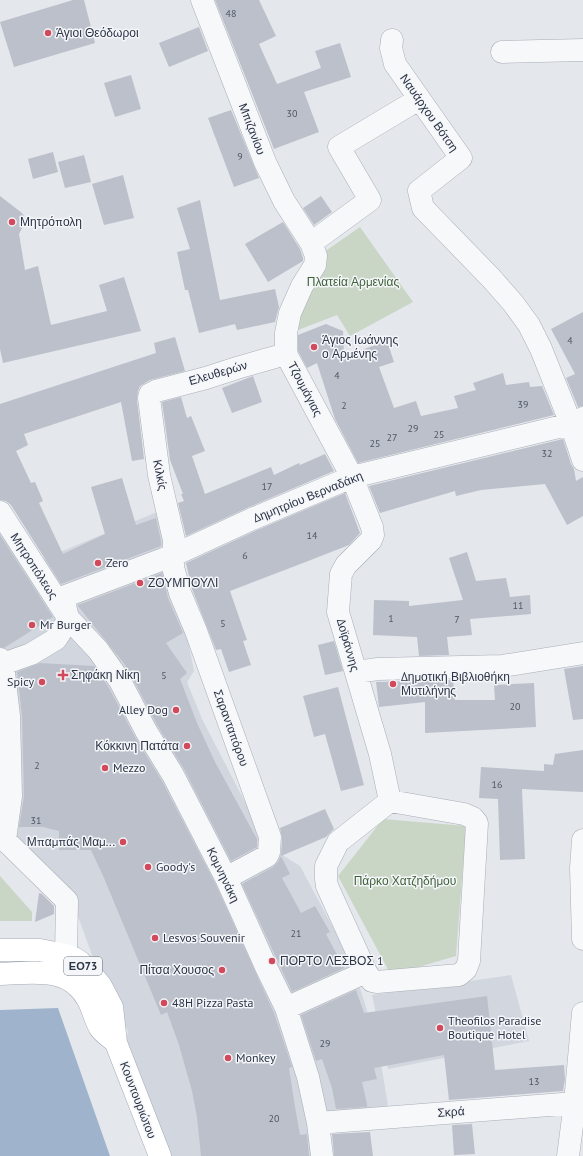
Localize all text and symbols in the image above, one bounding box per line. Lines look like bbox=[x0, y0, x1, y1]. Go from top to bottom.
house number: 48 bbox=[226, 7, 236, 20]
place label: Άγιοι Θεόδωροι bbox=[56, 25, 139, 40]
marker: Άγιοι Θεόδωροι bbox=[43, 28, 53, 38]
street label: Ναυάρχου Βότση bbox=[397, 71, 462, 154]
street label: Μπιζανίου bbox=[236, 101, 269, 157]
house number: 30 bbox=[287, 107, 298, 120]
house number: 9 bbox=[237, 150, 243, 163]
place label: Μητρόπολη bbox=[20, 214, 82, 229]
marker: Μητρόπολη bbox=[7, 217, 17, 227]
park label: Πλατεία Αρμενίας bbox=[307, 274, 399, 289]
place label: Άγιος Ιωάννης ο Αρμένης bbox=[322, 332, 398, 361]
house number: 4 bbox=[567, 334, 573, 347]
marker: Άγιος Ιωάννης ο Αρμένης bbox=[309, 342, 319, 352]
street label: Ελευθερών bbox=[187, 357, 249, 388]
street label: Τζουμάγιας bbox=[285, 359, 326, 419]
house number: 4 bbox=[334, 369, 340, 382]
house number: 39 bbox=[518, 398, 528, 411]
house number: 2 bbox=[341, 399, 347, 412]
house number: 29 bbox=[408, 422, 418, 435]
house number: 25 bbox=[434, 428, 444, 441]
house number: 27 bbox=[387, 431, 397, 444]
house number: 25 bbox=[370, 437, 380, 450]
house number: 32 bbox=[542, 447, 552, 460]
street label: Κιλκίς bbox=[150, 458, 171, 492]
street label: Δημητρίου Βερναδάκη bbox=[251, 468, 365, 525]
house number: 17 bbox=[262, 480, 272, 493]
house number: 14 bbox=[307, 529, 318, 542]
street label: Μητροπόλεως bbox=[7, 530, 61, 602]
house number: 6 bbox=[242, 549, 248, 562]
place label: Zero bbox=[106, 555, 129, 570]
marker: Zero bbox=[93, 558, 103, 568]
place label: ΖΟΥΜΠΟΥΛΙ bbox=[148, 575, 218, 590]
marker: ΖΟΥΜΠΟΥΛΙ bbox=[135, 578, 145, 588]
house number: 11 bbox=[513, 599, 523, 612]
house number: 1 bbox=[388, 612, 394, 625]
house number: 7 bbox=[454, 613, 460, 626]
place label: Mr Burger bbox=[40, 617, 91, 632]
house number: 5 bbox=[220, 617, 226, 630]
street label: Δοϊράννης bbox=[334, 617, 363, 673]
marker: Mr Burger bbox=[27, 620, 37, 630]
place label: Σηφάκη Νίκη bbox=[71, 667, 140, 682]
house number: 5 bbox=[161, 669, 167, 682]
place label: Δημοτική Βιβλιοθήκη Μυτιλήνης bbox=[401, 669, 510, 698]
marker: Σηφάκη Νίκη bbox=[58, 670, 68, 680]
place label: Spicy bbox=[7, 674, 34, 689]
marker: Spicy bbox=[37, 677, 47, 687]
marker: Δημοτική Βιβλιοθήκη Μυτιλήνης bbox=[388, 679, 398, 689]
street label: Σαρανταπόρου bbox=[211, 688, 252, 768]
house number: 20 bbox=[510, 700, 521, 713]
place label: Alley Dog bbox=[119, 702, 168, 717]
marker: Alley Dog bbox=[171, 705, 181, 715]
place label: Κόκκινη Πατάτα bbox=[95, 738, 179, 753]
marker: Κόκκινη Πατάτα bbox=[182, 741, 192, 751]
house number: 2 bbox=[34, 759, 40, 772]
place label: Mezzo bbox=[113, 760, 145, 775]
marker: Mezzo bbox=[100, 763, 110, 773]
house number: 16 bbox=[492, 778, 502, 791]
house number: 31 bbox=[31, 814, 41, 827]
place label: Μπαμπάς Μαμ... bbox=[27, 834, 115, 849]
marker: Μπαμπάς Μαμ... bbox=[118, 837, 128, 847]
street label: Κομνηνάκη bbox=[204, 845, 243, 905]
place label: Goody's bbox=[156, 859, 195, 874]
marker: Goody's bbox=[143, 862, 153, 872]
park label: Πάρκο Χατζηδήμου bbox=[354, 873, 456, 888]
house number: 21 bbox=[291, 927, 301, 940]
place label: Lesvos Souvenir bbox=[163, 930, 245, 945]
marker: Lesvos Souvenir bbox=[150, 933, 160, 943]
place label: ΠΟΡΤΟ ΛΕΣΒΟΣ 1 bbox=[280, 953, 384, 968]
marker: ΠΟΡΤΟ ΛΕΣΒΟΣ 1 bbox=[267, 956, 277, 966]
road number: ΕΟ73 bbox=[64, 957, 102, 975]
place label: Πίτσα Χουσος bbox=[139, 962, 214, 977]
marker: Πίτσα Χουσος bbox=[217, 965, 227, 975]
place label: 48H Pizza Pasta bbox=[172, 995, 254, 1010]
marker: 48H Pizza Pasta bbox=[159, 998, 169, 1008]
place label: Theofilos Paradise Boutique Hotel bbox=[448, 1013, 541, 1042]
marker: Theofilos Paradise Boutique Hotel bbox=[435, 1023, 445, 1033]
house number: 29 bbox=[320, 1037, 330, 1050]
place label: Monkey bbox=[236, 1050, 276, 1065]
marker: Monkey bbox=[223, 1053, 233, 1063]
street label: Κουντουριώτου bbox=[117, 1059, 160, 1141]
house number: 13 bbox=[529, 1075, 539, 1088]
street label: Σκρά bbox=[437, 1103, 465, 1120]
house number: 20 bbox=[269, 1112, 280, 1125]

